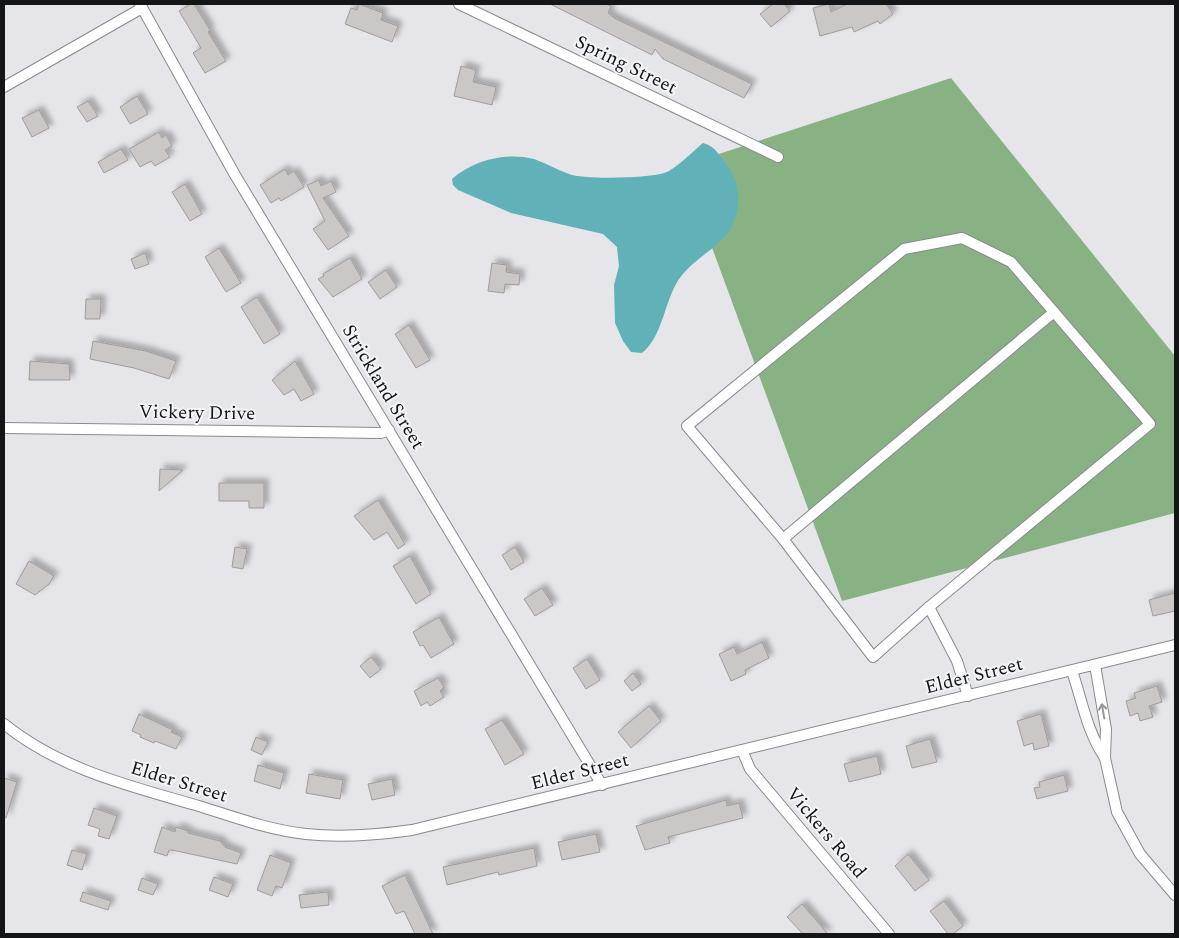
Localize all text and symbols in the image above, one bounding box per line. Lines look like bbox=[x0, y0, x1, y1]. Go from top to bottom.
street label: Spring Street bbox=[570, 28, 682, 102]
street label: Strickland Street bbox=[334, 319, 432, 455]
street label: Vickery Drive bbox=[139, 397, 255, 429]
street label: Elder Street bbox=[922, 650, 1026, 702]
one-way arrow bbox=[1097, 703, 1107, 719]
street label: Elder Street bbox=[528, 746, 632, 798]
street label: Elder Street bbox=[127, 754, 231, 811]
street label: Vickers Road bbox=[779, 781, 873, 885]

